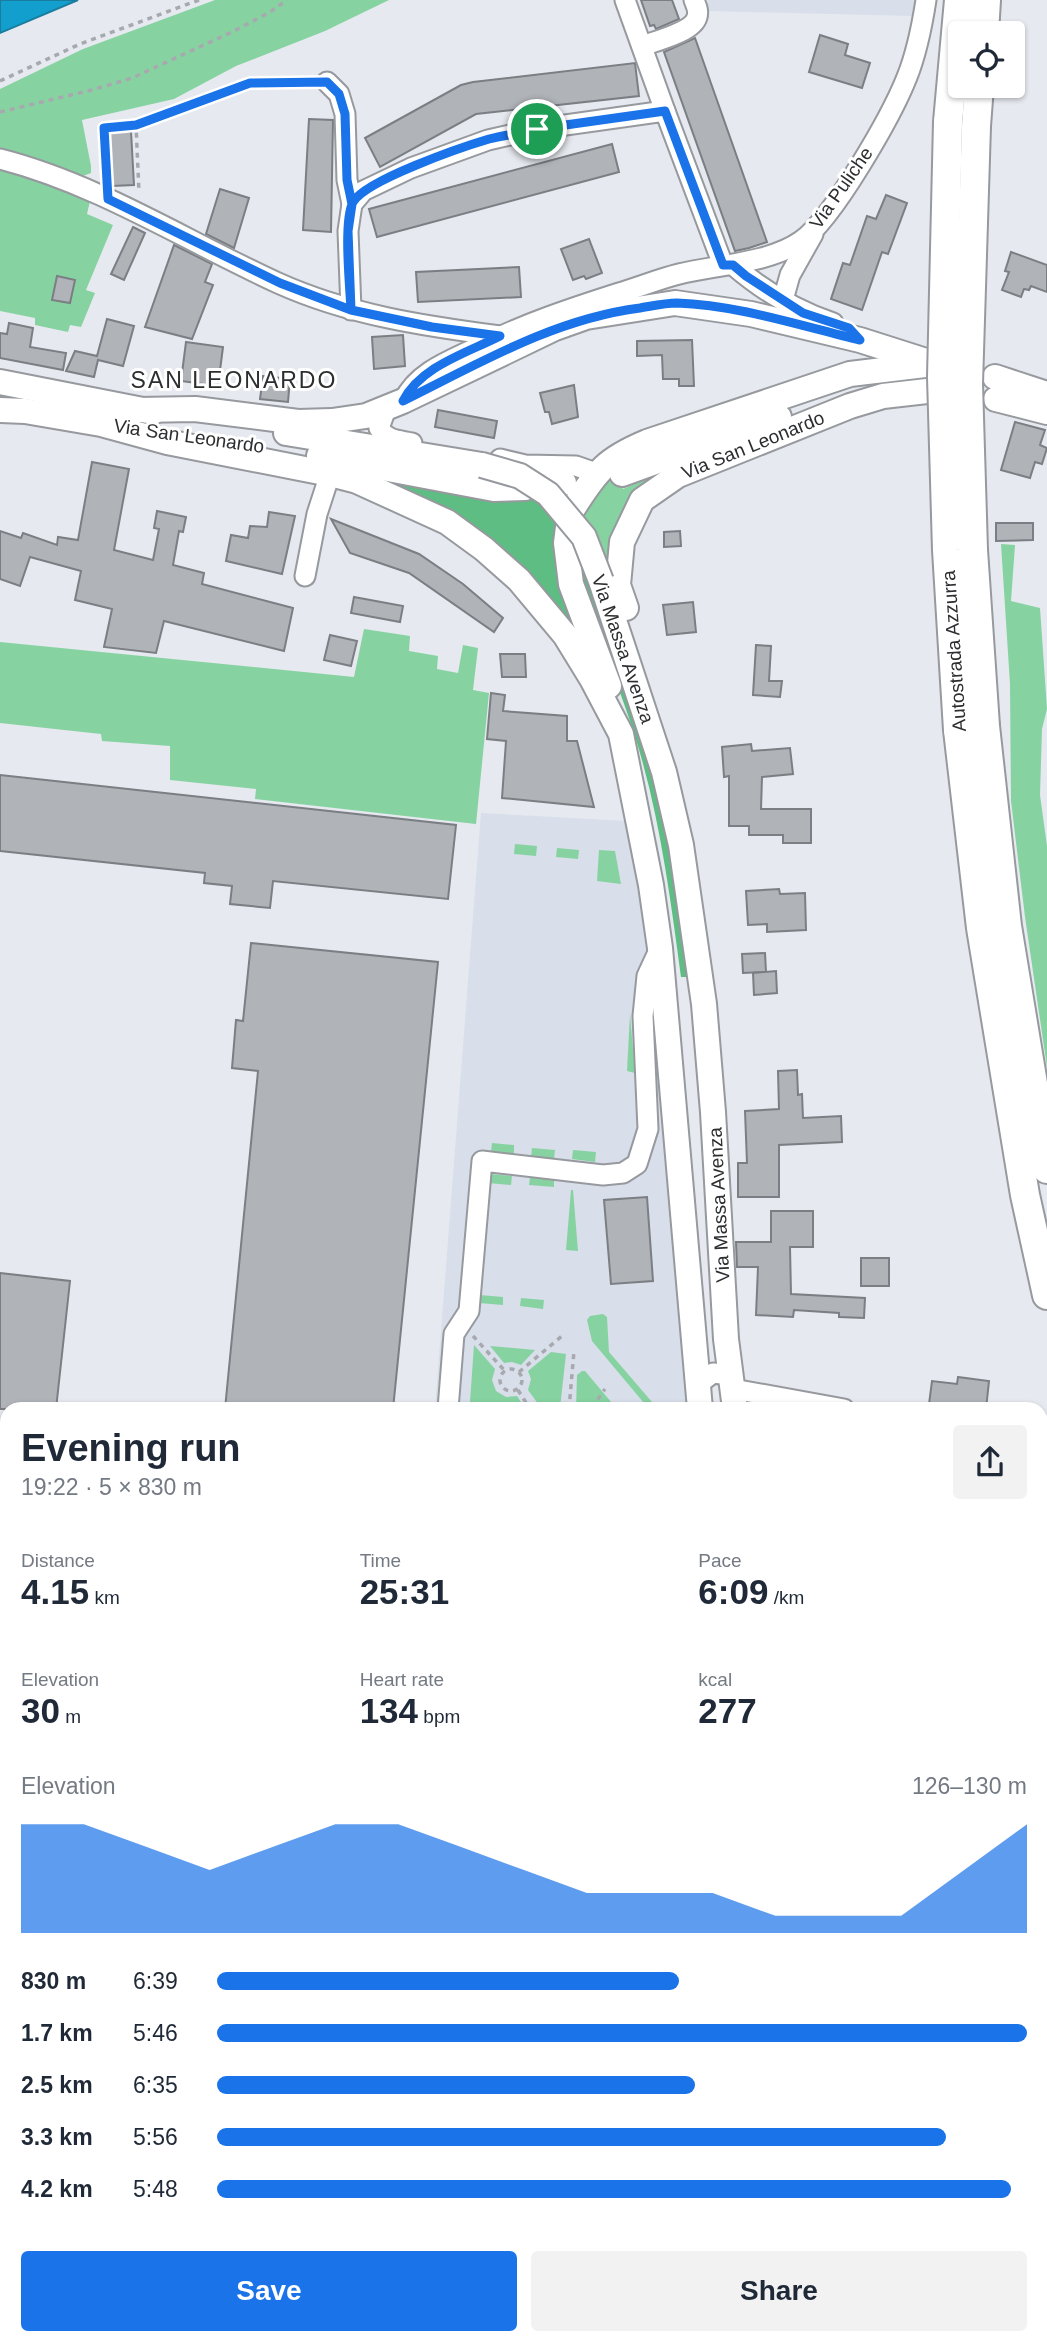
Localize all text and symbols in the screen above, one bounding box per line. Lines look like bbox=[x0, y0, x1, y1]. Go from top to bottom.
map controls bbox=[948, 21, 1025, 98]
button: locate bbox=[948, 21, 1025, 98]
pin bbox=[507, 99, 567, 159]
icon: arrive bbox=[518, 110, 556, 148]
street label: Via Puliche bbox=[805, 143, 877, 233]
district label: SAN LEONARDO bbox=[131, 367, 337, 393]
street label: Via San Leonardo bbox=[679, 407, 827, 483]
street label: Via San Leonardo bbox=[112, 415, 266, 457]
street label: Autostrada Azzurra bbox=[938, 569, 970, 732]
street label: Via Massa Avenza bbox=[588, 572, 658, 726]
street label: Via Massa Avenza bbox=[704, 1126, 734, 1283]
button: share bbox=[953, 1425, 1027, 1499]
text: Evening run bbox=[21, 1427, 241, 1469]
text: 19:22 · 5 × 830 m bbox=[21, 1474, 202, 1500]
text: Distance bbox=[21, 1550, 95, 1571]
text: Time bbox=[360, 1550, 401, 1571]
text: Pace bbox=[698, 1550, 742, 1571]
text: 4.15 bbox=[21, 1572, 89, 1611]
text: 25:31 bbox=[360, 1572, 449, 1611]
text: 6:09 bbox=[698, 1572, 768, 1611]
text: km bbox=[89, 1587, 120, 1608]
text: /km bbox=[768, 1587, 804, 1608]
text: Elevation bbox=[21, 1669, 99, 1690]
text: Heart rate bbox=[360, 1669, 444, 1690]
text: kcal bbox=[698, 1669, 732, 1690]
text: 30 bbox=[21, 1691, 60, 1730]
text: 134 bbox=[360, 1691, 418, 1730]
text: 277 bbox=[698, 1691, 757, 1730]
text: m bbox=[60, 1706, 81, 1727]
text: bpm bbox=[418, 1706, 460, 1727]
text: Elevation bbox=[21, 1773, 116, 1799]
text: 126–130 m bbox=[912, 1773, 1027, 1799]
text: 830 m bbox=[21, 1968, 86, 1994]
text: 6:39 bbox=[133, 1968, 178, 1994]
text: 1.7 km bbox=[21, 2020, 93, 2046]
text: 5:46 bbox=[133, 2020, 178, 2046]
text: 2.5 km bbox=[21, 2072, 93, 2098]
text: 6:35 bbox=[133, 2072, 178, 2098]
text: 3.3 km bbox=[21, 2124, 93, 2150]
text: 5:56 bbox=[133, 2124, 178, 2150]
text: 4.2 km bbox=[21, 2176, 93, 2202]
text: 5:48 bbox=[133, 2176, 178, 2202]
button: Save bbox=[21, 2251, 517, 2331]
button: Share bbox=[531, 2251, 1027, 2331]

